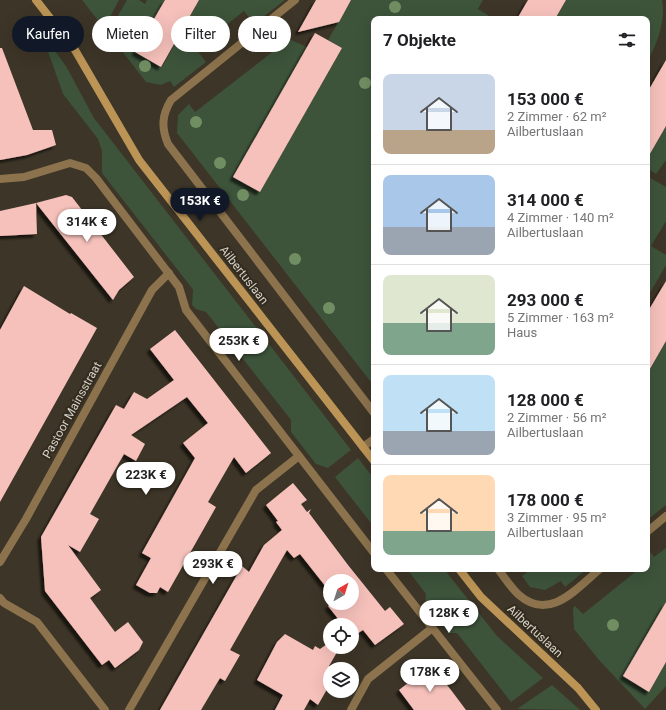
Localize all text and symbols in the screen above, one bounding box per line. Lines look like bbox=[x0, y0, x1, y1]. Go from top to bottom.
chip: Kaufen bbox=[12, 16, 84, 52]
chip: Mieten bbox=[92, 16, 163, 52]
chip: Filter bbox=[171, 16, 230, 52]
chip: Neu bbox=[238, 16, 291, 52]
icon: filters bbox=[616, 29, 638, 51]
text: 7 Objekte bbox=[383, 30, 456, 50]
text: 153 000 € bbox=[507, 89, 584, 109]
icon: home bbox=[415, 90, 463, 138]
text: 2 Zimmer · 62 m² bbox=[507, 109, 606, 124]
text: Ailbertuslaan bbox=[507, 124, 583, 139]
pin: 153K € bbox=[167, 188, 233, 222]
text: 314 000 € bbox=[507, 190, 584, 210]
icon: home bbox=[415, 191, 463, 239]
text: 153K € bbox=[179, 193, 221, 208]
pin: 314K € bbox=[54, 209, 120, 243]
text: 4 Zimmer · 140 m² bbox=[507, 210, 614, 225]
text: 314K € bbox=[66, 214, 108, 229]
text: Ailbertuslaan bbox=[507, 225, 583, 240]
street label: Ailbertuslaan bbox=[217, 243, 271, 307]
text: 293 000 € bbox=[507, 290, 584, 310]
icon: home bbox=[415, 291, 463, 339]
text: 5 Zimmer · 163 m² bbox=[507, 310, 614, 325]
text: Haus bbox=[507, 325, 537, 340]
pin: 253K € bbox=[206, 328, 272, 362]
text: 253K € bbox=[218, 333, 260, 348]
street label: Pastoor Mainsstraat bbox=[40, 359, 104, 461]
text: 128 000 € bbox=[507, 390, 584, 410]
icon: home bbox=[415, 391, 463, 439]
text: 2 Zimmer · 56 m² bbox=[507, 410, 606, 425]
text: Ailbertuslaan bbox=[507, 425, 583, 440]
pin: 223K € bbox=[113, 462, 179, 496]
text: 223K € bbox=[125, 467, 167, 482]
text: 178 000 € bbox=[507, 490, 584, 510]
icon: home bbox=[415, 491, 463, 539]
text: 3 Zimmer · 95 m² bbox=[507, 510, 606, 525]
text: Ailbertuslaan bbox=[507, 525, 583, 540]
pin: 293K € bbox=[180, 551, 246, 585]
text: 293K € bbox=[192, 556, 234, 571]
north arrow bbox=[323, 574, 359, 610]
map controls bbox=[323, 574, 359, 698]
pin: 128K € bbox=[416, 600, 482, 634]
street label: Ailbertuslaan bbox=[504, 602, 566, 660]
text: 128K € bbox=[428, 605, 470, 620]
button: locate bbox=[323, 618, 359, 654]
pin: 178K € bbox=[397, 659, 463, 693]
button: layers bbox=[323, 662, 359, 698]
text: 178K € bbox=[409, 664, 451, 679]

